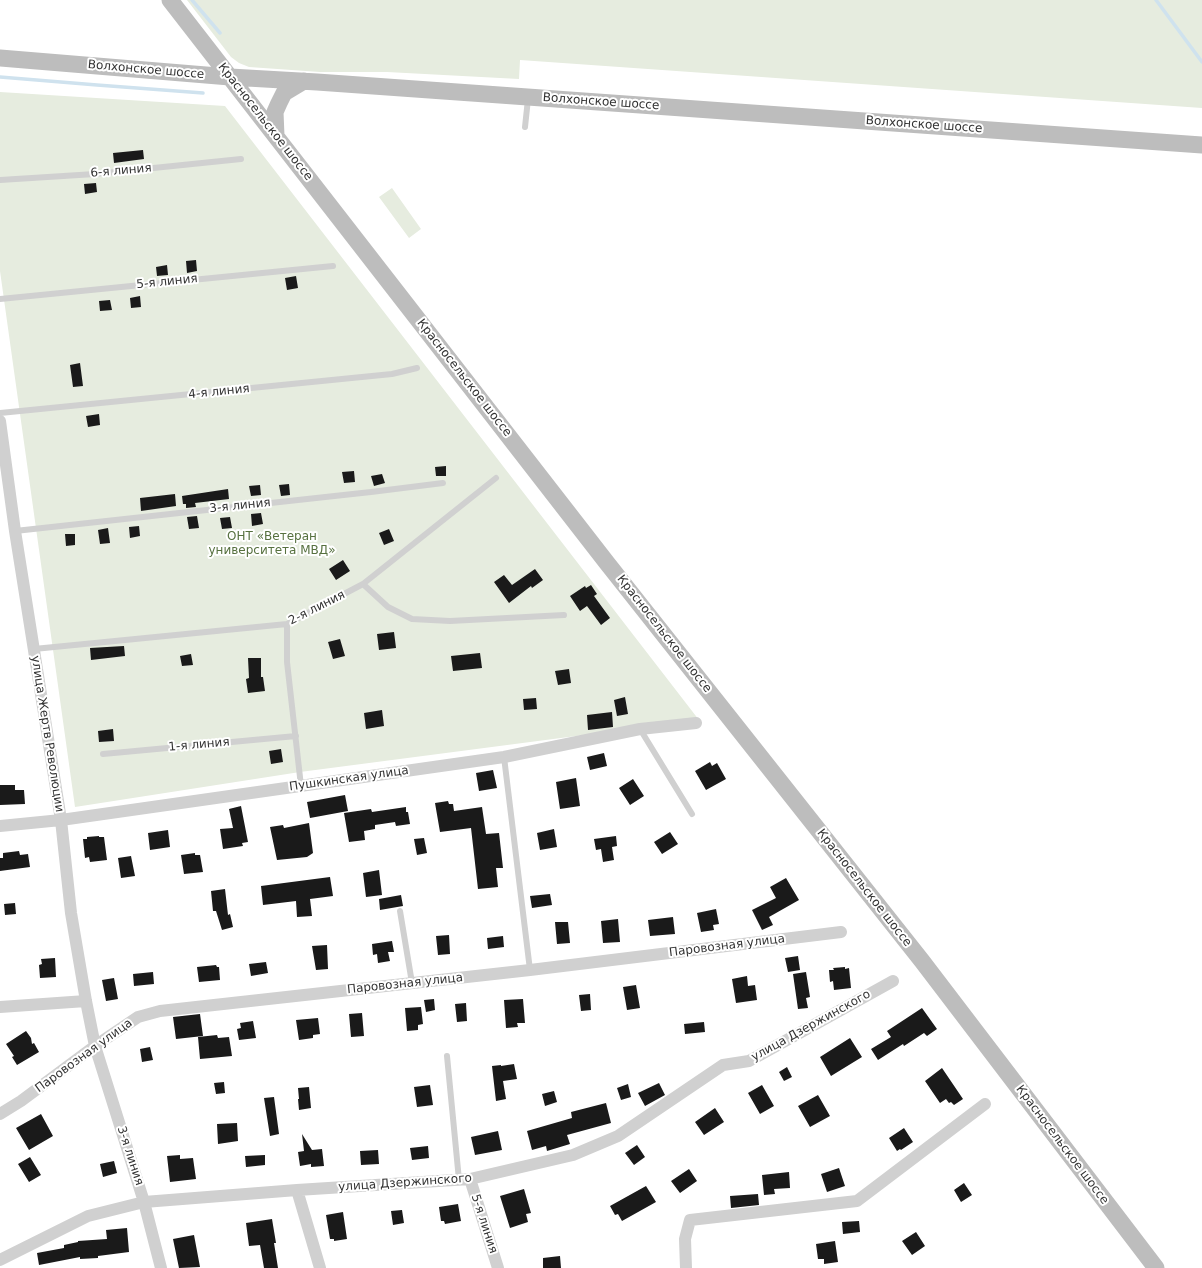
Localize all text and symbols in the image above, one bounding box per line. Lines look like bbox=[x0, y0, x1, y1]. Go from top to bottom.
street label: Волхонское шоссе bbox=[87, 58, 205, 82]
street label: Красносельское шоссе bbox=[215, 60, 315, 184]
street label: Волхонское шоссе bbox=[542, 91, 660, 113]
street label: Волхонское шоссе bbox=[865, 114, 983, 136]
street label: 6-я линия bbox=[90, 161, 152, 181]
street label: 5-я линия bbox=[136, 272, 198, 292]
street label: Красносельское шоссе bbox=[414, 316, 514, 440]
street label: 4-я линия bbox=[188, 382, 250, 402]
street label: 3-я линия bbox=[209, 496, 271, 516]
park label: ОНТ «Ветеран университета МВД» bbox=[208, 530, 336, 558]
street label: Красносельское шоссе bbox=[614, 572, 714, 696]
street label: 2-я линия bbox=[286, 588, 348, 628]
street label: улица Жертв Революции bbox=[28, 655, 66, 813]
street label: 1-я линия bbox=[168, 735, 230, 755]
street label: Пушкинская улица bbox=[288, 763, 410, 795]
street label: Красносельское шоссе bbox=[814, 826, 914, 950]
street label: Паровозная улица bbox=[668, 932, 786, 960]
street label: Паровозная улица bbox=[346, 971, 464, 997]
street label: улица Дзержинского bbox=[749, 987, 873, 1065]
street label: Паровозная улица bbox=[33, 1016, 135, 1096]
street label: Красносельское шоссе bbox=[1013, 1083, 1111, 1207]
street label: 3-я линия bbox=[114, 1125, 146, 1187]
street label: улица Дзержинского bbox=[338, 1171, 472, 1195]
street label: 5-я линия bbox=[468, 1193, 500, 1255]

